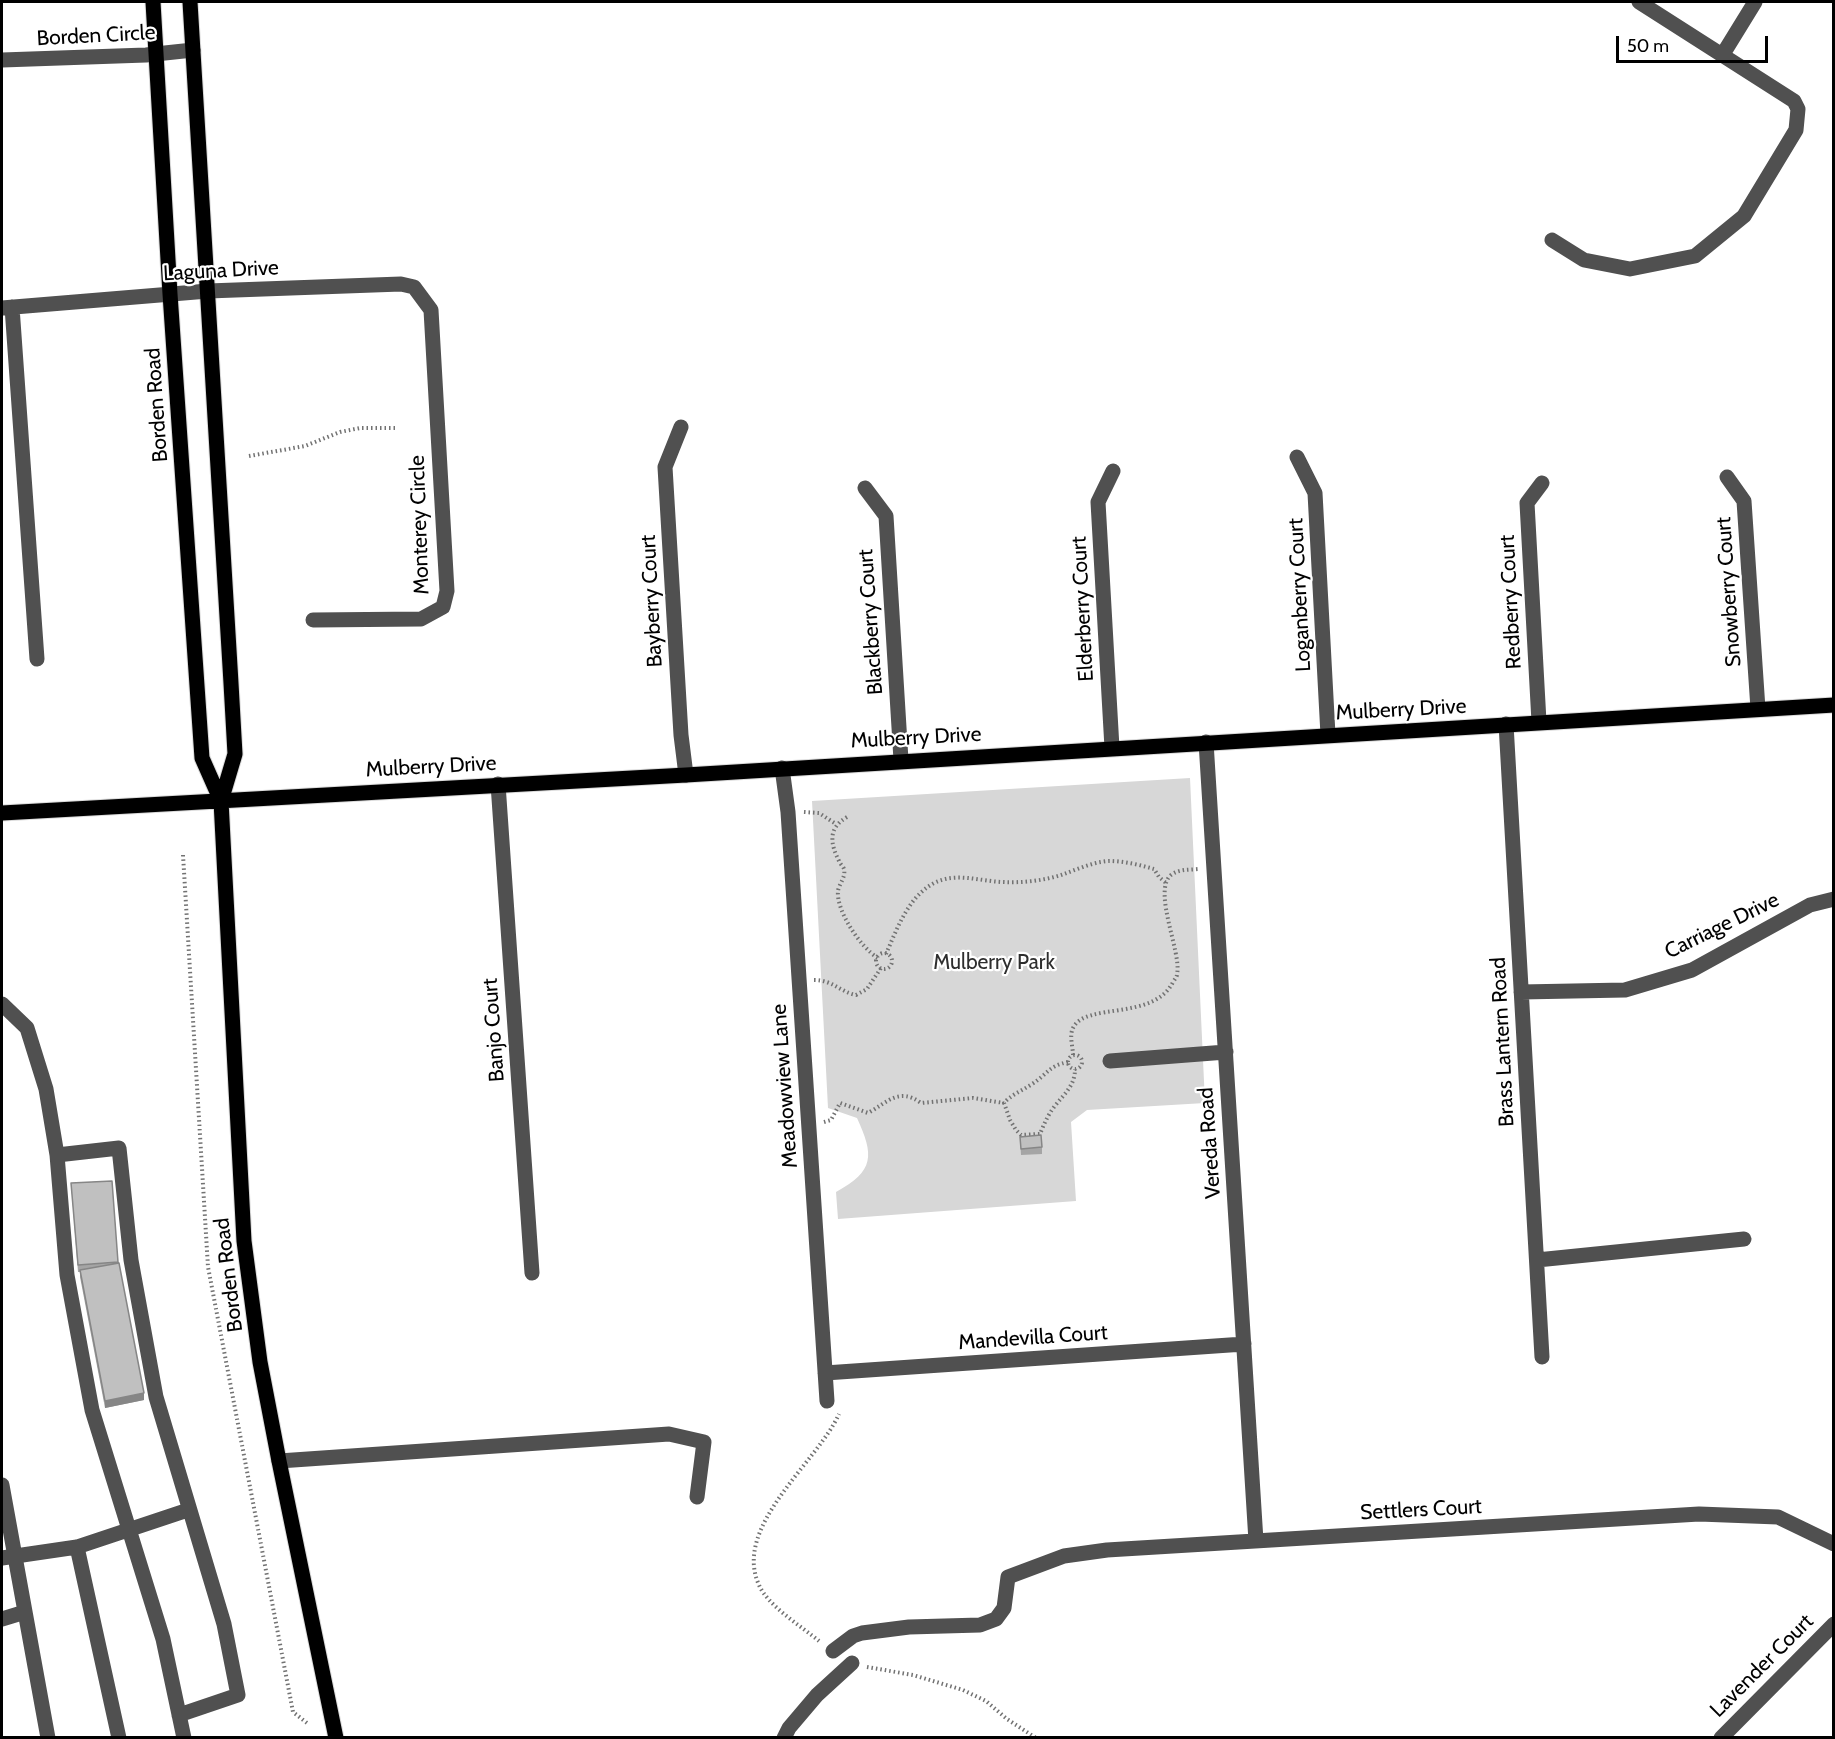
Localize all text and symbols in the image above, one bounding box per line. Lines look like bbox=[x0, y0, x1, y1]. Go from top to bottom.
street label: Borden Circle bbox=[36, 20, 156, 52]
scale bar bbox=[1619, 24, 1770, 62]
text: 50 m bbox=[1627, 35, 1669, 57]
street label: Laguna Drive bbox=[163, 255, 279, 287]
street label: Borden Road bbox=[140, 347, 174, 463]
street label: Monterey Circle bbox=[405, 455, 435, 595]
street label: Snowberry Court bbox=[1711, 516, 1747, 668]
street label: Loganberry Court bbox=[1283, 517, 1317, 673]
street label: Bayberry Court bbox=[636, 534, 668, 668]
street label: Redberry Court bbox=[1495, 534, 1527, 670]
street label: Elderberry Court bbox=[1067, 536, 1099, 682]
street label: Blackberry Court bbox=[853, 548, 889, 696]
street label: Mulberry Drive bbox=[1335, 694, 1467, 726]
street label: Mulberry Drive bbox=[850, 722, 982, 754]
street label: Mulberry Drive bbox=[365, 751, 497, 783]
street label: Carriage Drive bbox=[1661, 888, 1783, 964]
park label: Mulberry Park bbox=[933, 950, 1055, 976]
street label: Brass Lantern Road bbox=[1486, 957, 1520, 1127]
street label: Banjo Court bbox=[478, 977, 510, 1083]
street label: Meadowview Lane bbox=[767, 1003, 803, 1169]
street label: Vereda Road bbox=[1194, 1087, 1226, 1199]
street label: Borden Road bbox=[209, 1216, 249, 1334]
street label: Mandevilla Court bbox=[958, 1320, 1108, 1356]
street label: Settlers Court bbox=[1360, 1494, 1482, 1526]
street label: Lavender Court bbox=[1705, 1609, 1819, 1723]

